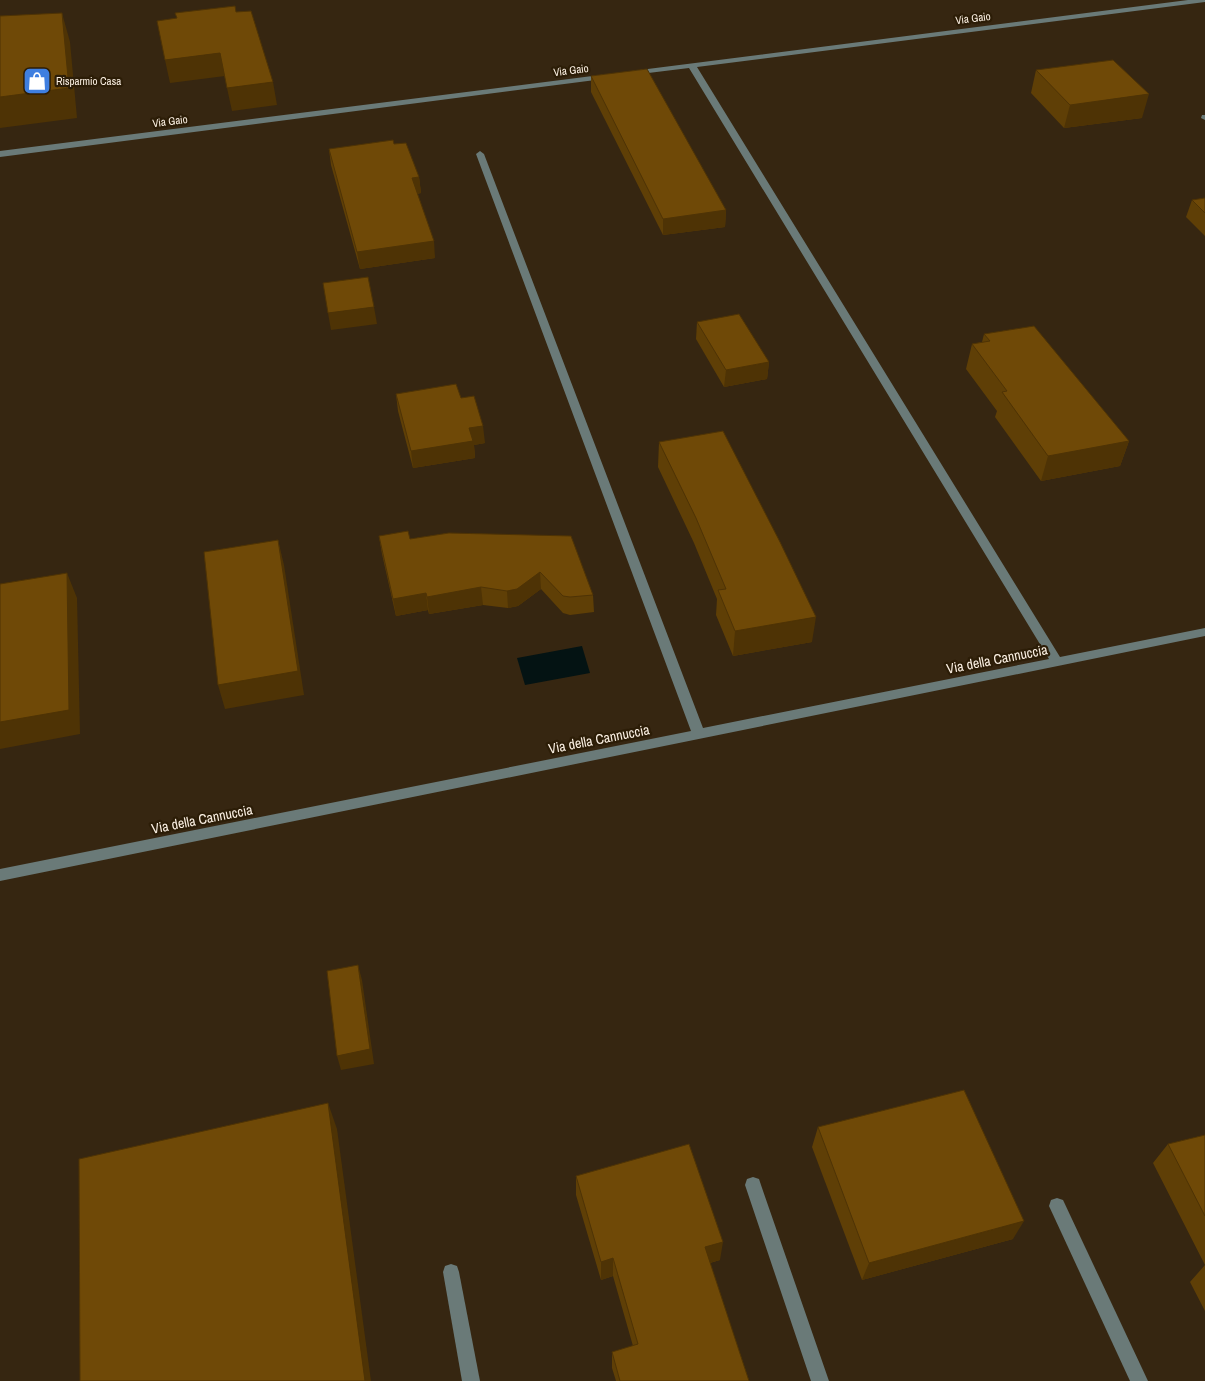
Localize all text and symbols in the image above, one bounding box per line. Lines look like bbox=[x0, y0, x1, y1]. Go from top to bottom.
street label: Via Gaio bbox=[955, 9, 991, 27]
street label: Via Gaio bbox=[553, 61, 589, 79]
shop icon: Risparmio Casa bbox=[22, 66, 52, 96]
place label: Risparmio Casa bbox=[56, 74, 121, 88]
street label: Via Gaio bbox=[152, 112, 188, 130]
street label: Via della Cannuccia bbox=[945, 640, 1050, 678]
street label: Via della Cannuccia bbox=[547, 720, 652, 758]
street label: Via della Cannuccia bbox=[150, 800, 255, 838]

